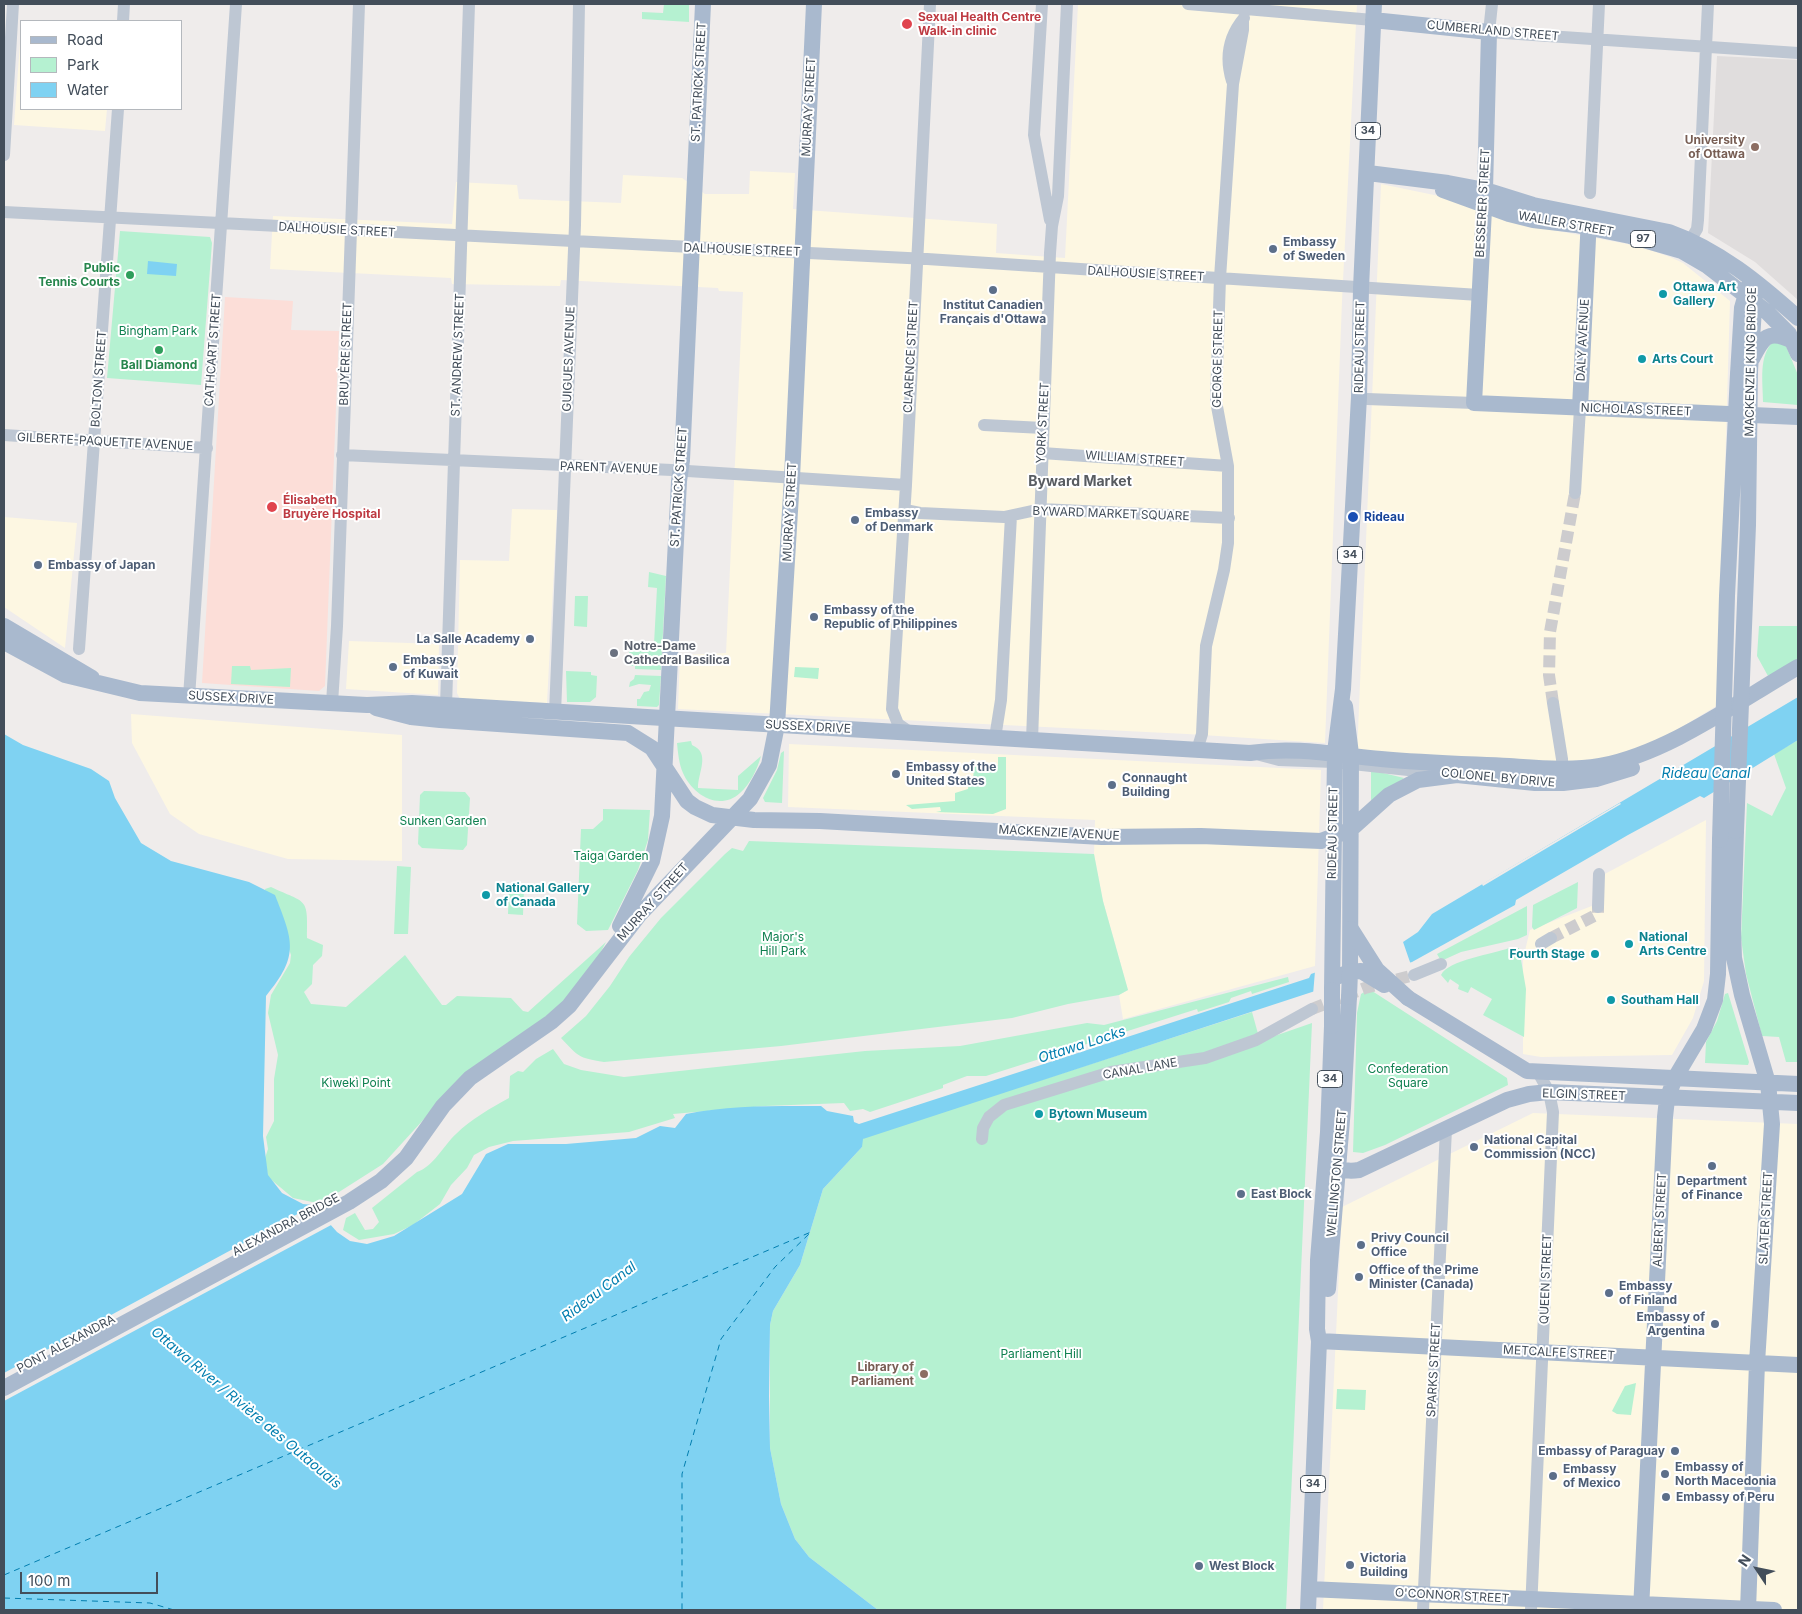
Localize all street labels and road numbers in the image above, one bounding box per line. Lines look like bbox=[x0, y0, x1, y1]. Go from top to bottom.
street label: CUMBERLAND STREET bbox=[1426, 18, 1560, 44]
street label: ST. PATRICK STREET bbox=[689, 22, 709, 142]
street label: MURRAY STREET bbox=[799, 57, 819, 157]
road number: 34 bbox=[1356, 122, 1380, 140]
street label: BESSERER STREET bbox=[1473, 148, 1493, 258]
street label: WALLER STREET bbox=[1517, 209, 1615, 239]
street label: DALHOUSIE STREET bbox=[278, 220, 396, 240]
road number: 97 bbox=[1630, 230, 1656, 248]
street label: DALHOUSIE STREET bbox=[683, 241, 801, 259]
street label: DALHOUSIE STREET bbox=[1087, 264, 1205, 284]
street label: MACKENZIE KING BRIDGE bbox=[1742, 287, 1760, 437]
street label: CATHCART STREET bbox=[202, 293, 224, 407]
street label: ST. ANDREW STREET bbox=[449, 293, 467, 417]
street label: DALY AVENUE bbox=[1574, 298, 1592, 382]
street label: CLARENCE STREET bbox=[901, 300, 921, 414]
street label: RIDEAU STREET bbox=[1352, 301, 1368, 393]
street label: BRUYÈRE STREET bbox=[337, 302, 355, 406]
street label: GUIGUES AVENUE bbox=[560, 306, 578, 412]
street label: GEORGE STREET bbox=[1210, 310, 1226, 408]
street label: BOLTON STREET bbox=[88, 330, 110, 428]
street label: YORK STREET bbox=[1034, 382, 1052, 464]
street label: NICHOLAS STREET bbox=[1580, 401, 1692, 419]
street label: ST. PATRICK STREET bbox=[668, 427, 690, 547]
street label: GILBERTE-PAQUETTE AVENUE bbox=[17, 430, 193, 454]
street label: WILLIAM STREET bbox=[1085, 448, 1185, 470]
street label: PARENT AVENUE bbox=[560, 459, 658, 477]
street label: MURRAY STREET bbox=[780, 462, 800, 562]
street label: BYWARD MARKET SQUARE bbox=[1032, 504, 1190, 524]
road number: 34 bbox=[1338, 546, 1362, 564]
street label: SUSSEX DRIVE bbox=[188, 689, 274, 707]
street label: SUSSEX DRIVE bbox=[765, 718, 851, 736]
street label: COLONEL BY DRIVE bbox=[1440, 766, 1556, 790]
street label: RIDEAU STREET bbox=[1325, 787, 1341, 879]
street label: MACKENZIE AVENUE bbox=[998, 823, 1120, 843]
street label: MURRAY STREET bbox=[614, 860, 692, 944]
street label: CANAL LANE bbox=[1102, 1055, 1178, 1083]
road number: 34 bbox=[1318, 1070, 1342, 1088]
street label: ELGIN STREET bbox=[1542, 1086, 1626, 1104]
street label: WELLINGTON STREET bbox=[1324, 1109, 1350, 1237]
street label: SLATER STREET bbox=[1756, 1171, 1776, 1265]
street label: ALBERT STREET bbox=[1650, 1173, 1670, 1267]
street label: ALEXANDRA BRIDGE bbox=[230, 1191, 342, 1259]
street label: QUEEN STREET bbox=[1537, 1234, 1555, 1324]
street label: PONT ALEXANDRA bbox=[14, 1312, 118, 1376]
street label: SPARKS STREET bbox=[1424, 1322, 1444, 1418]
street label: METCALFE STREET bbox=[1503, 1343, 1615, 1363]
road number: 34 bbox=[1300, 1476, 1326, 1492]
street label: O'CONNOR STREET bbox=[1394, 1586, 1510, 1606]

